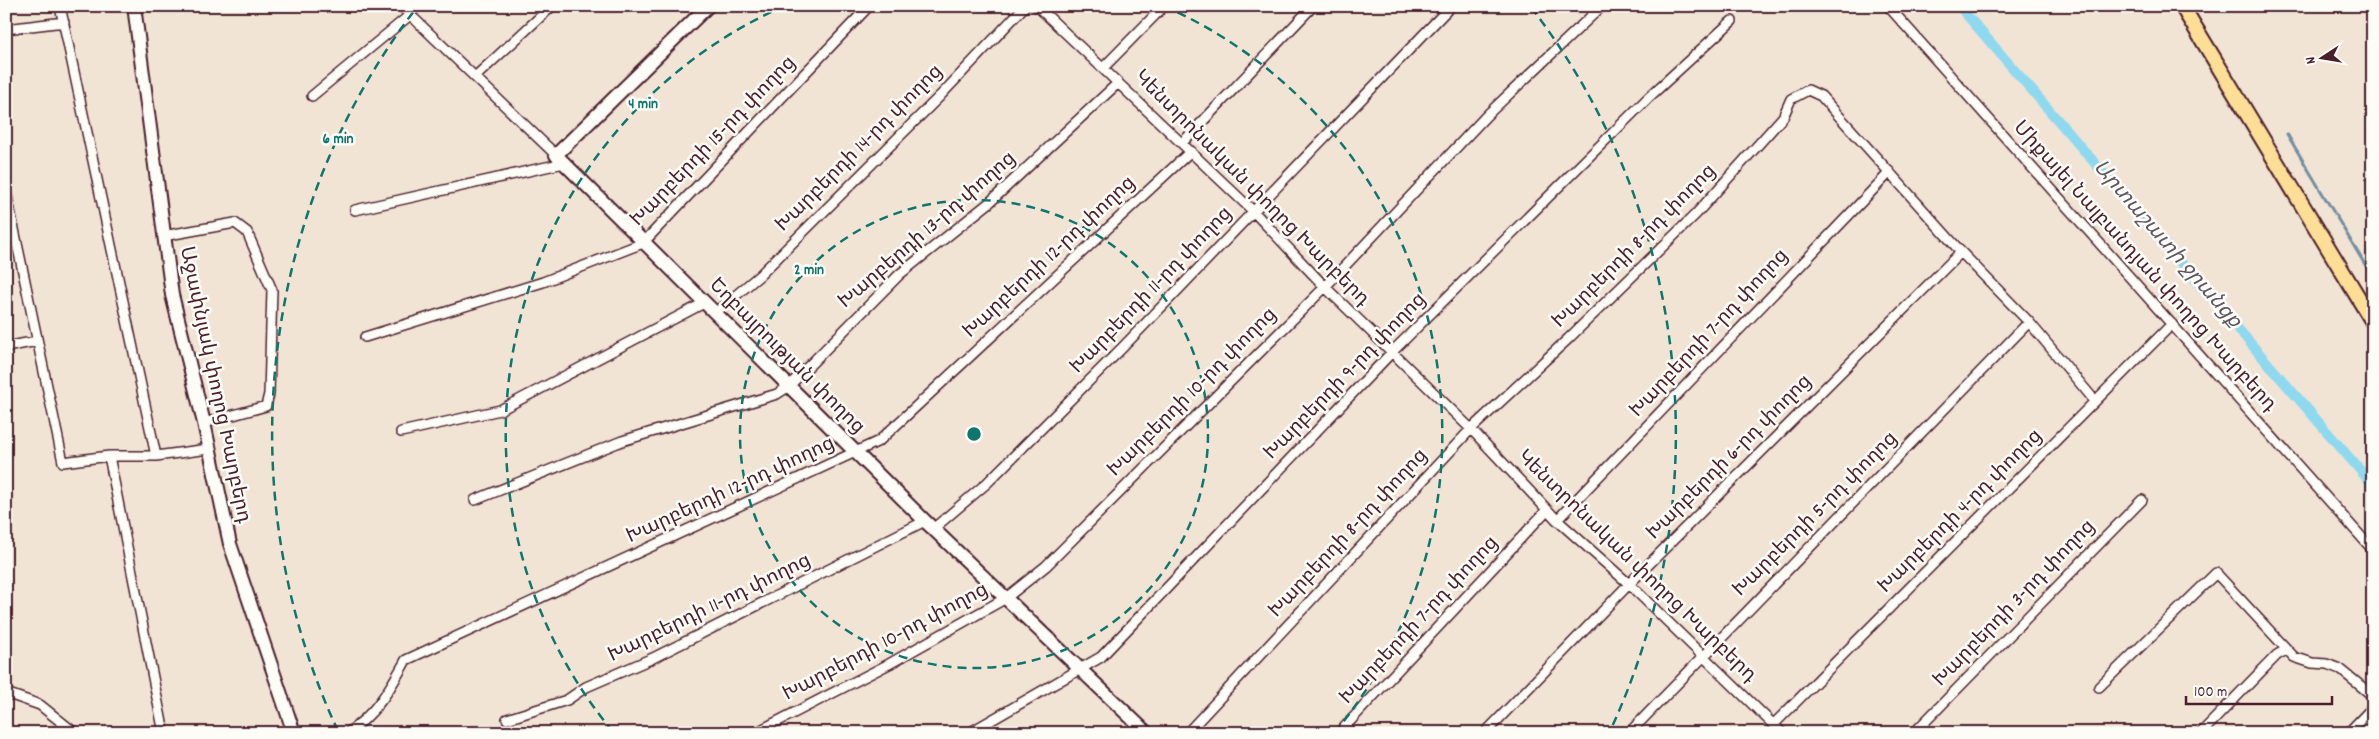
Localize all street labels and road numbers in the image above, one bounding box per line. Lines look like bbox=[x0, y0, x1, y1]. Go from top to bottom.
street label: Խարբերդի 15-րդ փողոց bbox=[625, 50, 803, 234]
street label: Խարբերդի 14-րդ փողոց bbox=[770, 59, 950, 239]
street label: Կենտրոնական փողոց Խարբերդ bbox=[1127, 65, 1375, 313]
street label: Միքայել Նալբանդյան փողոց Խարբերդ bbox=[2006, 115, 2283, 419]
street label: Խարբերդի 13-րդ փողոց bbox=[833, 146, 1023, 316]
street label: Խարբերդի 8-րդ փողոց bbox=[1547, 159, 1723, 335]
street label: Խարբերդի 12-րդ փողոց bbox=[957, 170, 1143, 346]
street label: Խարբերդի 11-րդ փողոց bbox=[1065, 201, 1239, 381]
street label: Խարբերդի 7-րդ փողոց bbox=[1624, 243, 1796, 425]
street label: Աջափնյակ փողոց Խարբերդ bbox=[171, 244, 257, 526]
street label: Եղբայրության փողոց bbox=[702, 273, 870, 441]
street label: Խարբերդի 9-րդ փողոց bbox=[1258, 287, 1434, 467]
street label: Խարբերդի 10-րդ փողոց bbox=[1102, 302, 1284, 484]
street label: Խարբերդի 6-րդ փողոց bbox=[1641, 369, 1819, 547]
street label: Խարբերդի 4-րդ փողոց bbox=[1872, 423, 2050, 601]
street label: Խարբերդի 5-րդ փողոց bbox=[1727, 426, 1905, 604]
street label: Խարբերդի 12-րդ փողոց bbox=[622, 430, 840, 552]
street label: Խարբերդի 8-րդ փողոց bbox=[1263, 443, 1435, 625]
street label: Կենտրոնական փողոց Խարբերդ bbox=[1510, 444, 1762, 690]
street label: Խարբերդի 3-րդ փողոց bbox=[1928, 514, 2102, 694]
street label: Խարբերդի 7-րդ փողոց bbox=[1334, 530, 1506, 712]
street label: Խարբերդի 11-րդ փողոց bbox=[604, 548, 816, 670]
street label: Խարբերդի 10-րդ փողոց bbox=[778, 577, 994, 709]

